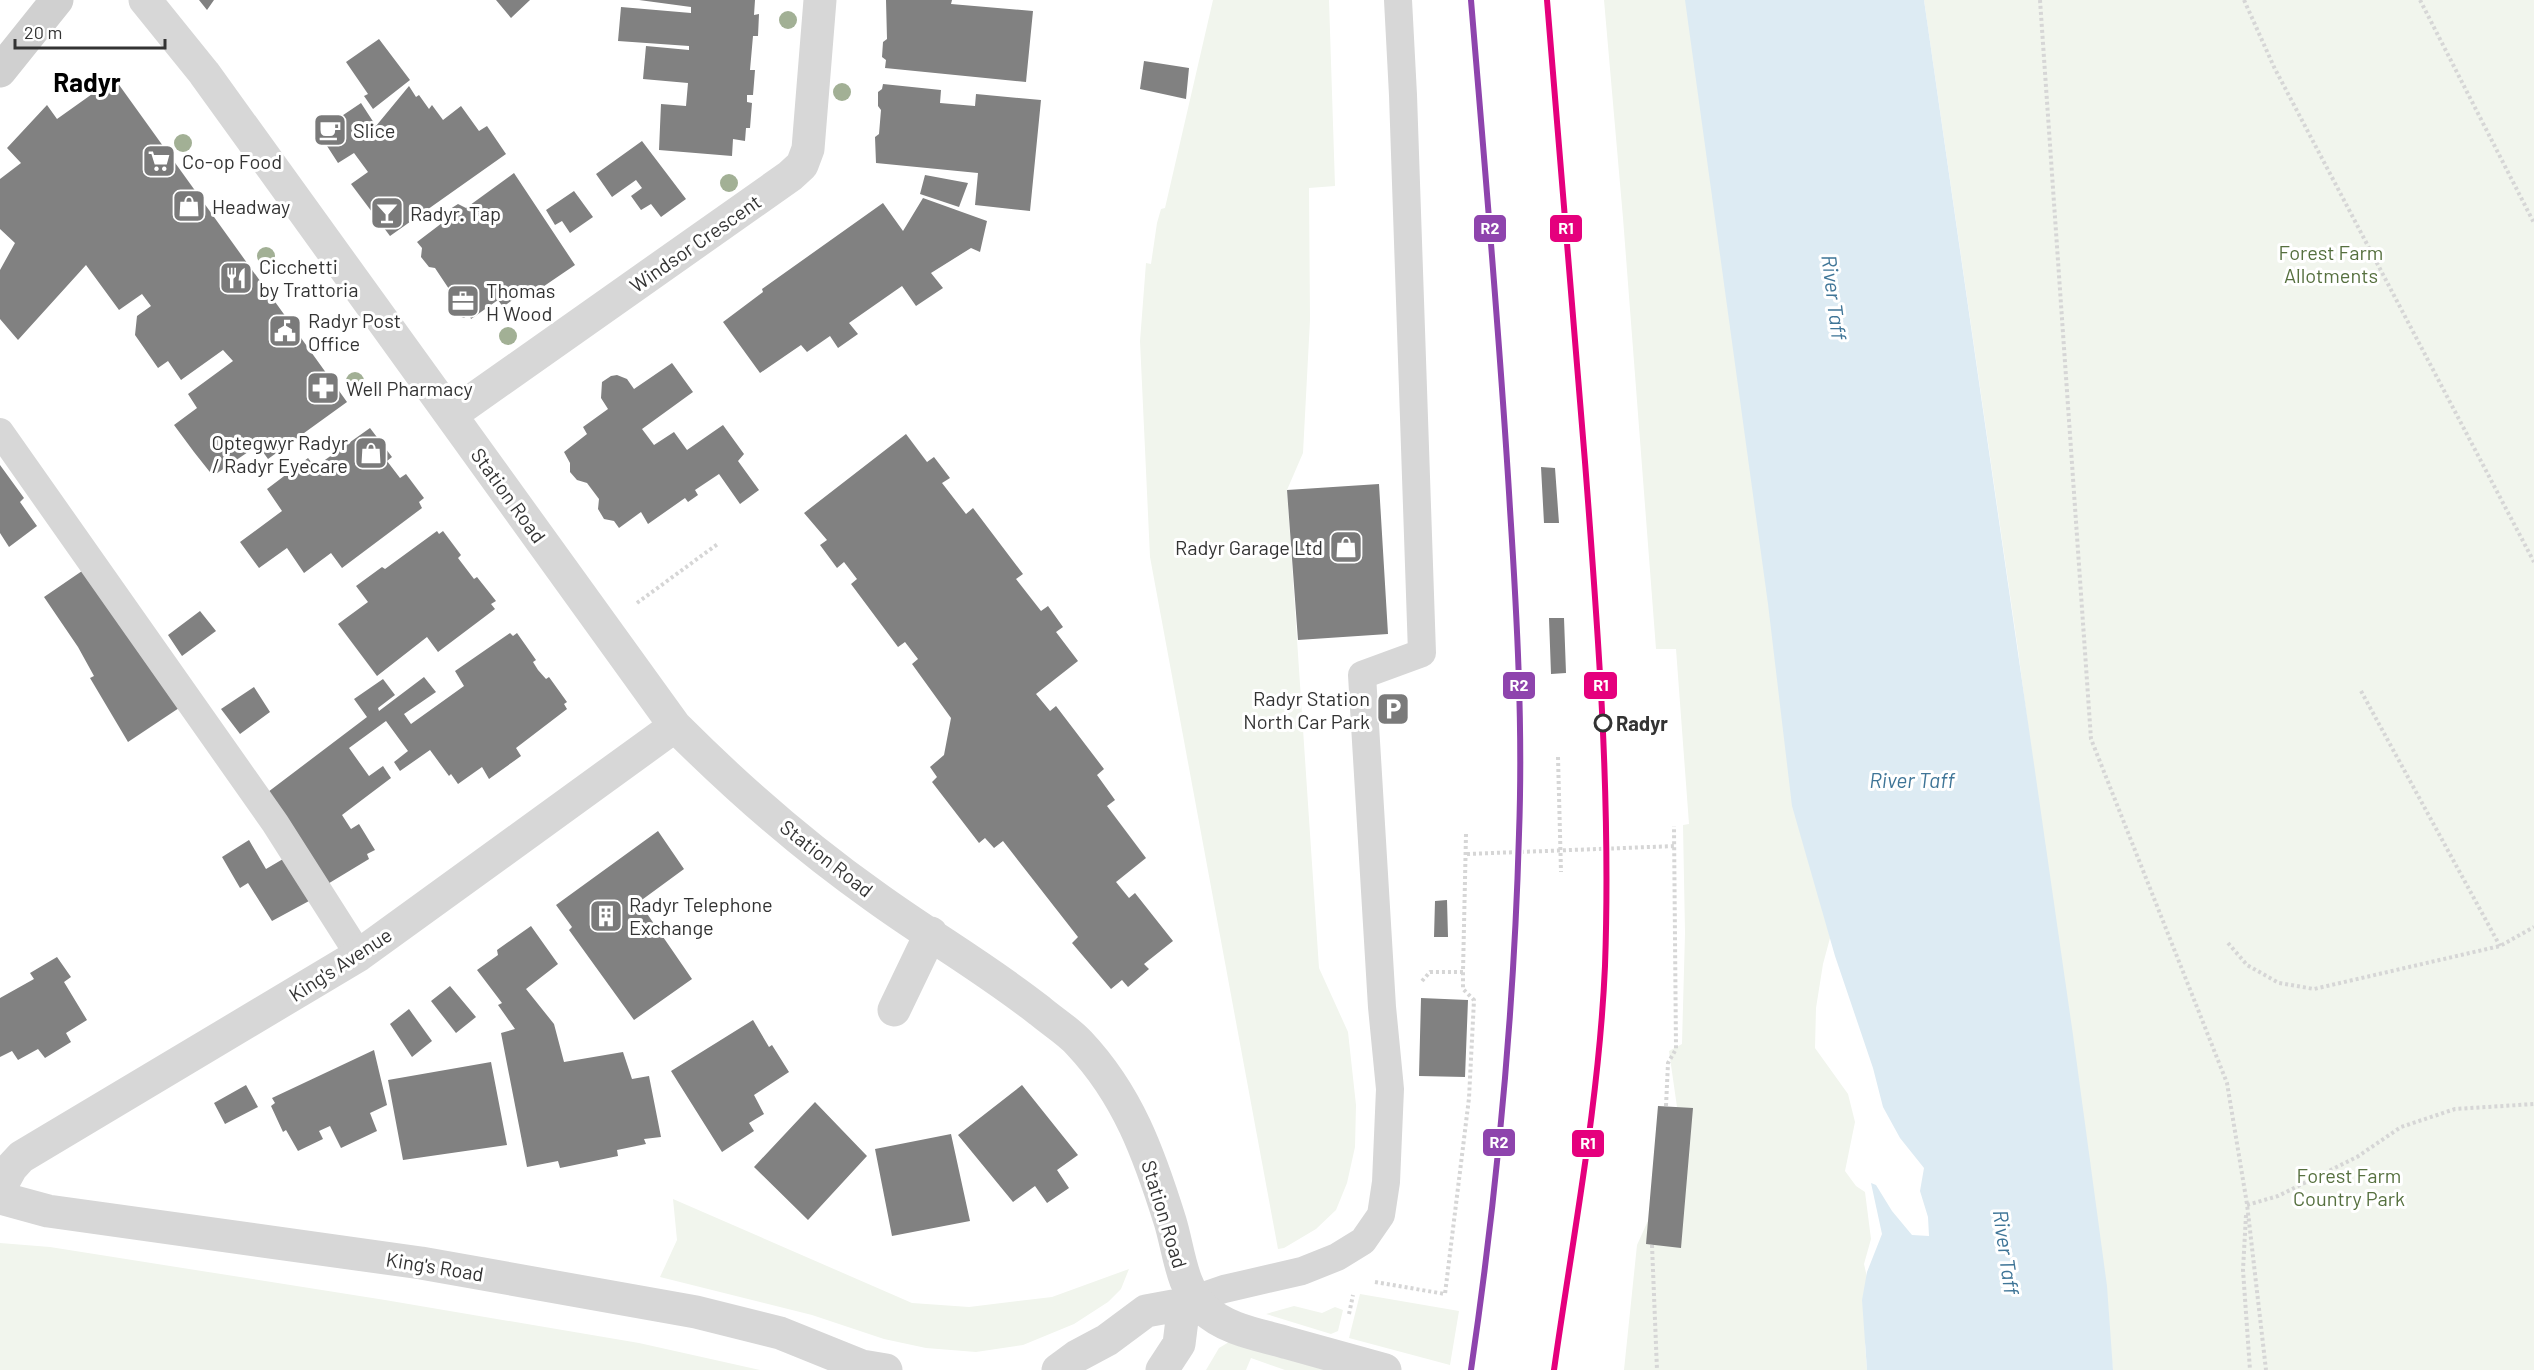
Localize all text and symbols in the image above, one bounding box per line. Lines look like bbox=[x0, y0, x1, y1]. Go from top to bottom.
scale bar bbox=[15, 12, 165, 50]
text: 20 m bbox=[24, 21, 62, 43]
district label: Radyr bbox=[53, 66, 121, 97]
cafe icon: Slice bbox=[312, 112, 348, 148]
place label: Slice bbox=[353, 118, 395, 142]
supermarket icon: Co-op Food bbox=[141, 143, 177, 179]
place label: Co-op Food bbox=[182, 149, 282, 173]
shop icon: Headway bbox=[171, 188, 207, 224]
street label: Windsor Crescent bbox=[625, 189, 765, 297]
place label: Headway bbox=[212, 194, 290, 218]
bar icon: Radyr. Tap bbox=[369, 195, 405, 231]
place label: Radyr. Tap bbox=[410, 201, 501, 225]
line badge: R2 bbox=[1473, 214, 1507, 243]
line badge: R1 bbox=[1549, 214, 1583, 243]
text: R2 bbox=[1481, 218, 1499, 237]
text: R1 bbox=[1558, 218, 1574, 237]
park label: Forest Farm Allotments bbox=[2279, 240, 2383, 287]
water label: River Taff bbox=[1817, 253, 1853, 342]
place label: Cicchetti by Trattoria bbox=[259, 254, 358, 301]
restaurant icon: Cicchetti by Trattoria bbox=[218, 260, 254, 296]
place label: Thomas H Wood bbox=[486, 278, 555, 325]
office icon: Thomas H Wood bbox=[445, 283, 481, 319]
place label: Radyr Post Office bbox=[308, 308, 401, 355]
public building icon: Radyr Post Office bbox=[267, 313, 303, 349]
pharmacy icon: Well Pharmacy bbox=[305, 370, 341, 406]
place label: Well Pharmacy bbox=[346, 376, 473, 400]
place label: Optegwyr Radyr / Radyr Eyecare bbox=[211, 430, 348, 477]
shop icon: Optegwyr Radyr / Radyr Eyecare bbox=[353, 435, 389, 471]
street label: Station Road bbox=[467, 443, 551, 547]
shop icon: Radyr Garage Ltd bbox=[1328, 529, 1364, 565]
place label: Radyr Garage Ltd bbox=[1175, 535, 1323, 559]
line badge: R2 bbox=[1502, 671, 1536, 700]
line badge: R1 bbox=[1583, 671, 1618, 700]
text: R2 bbox=[1510, 675, 1528, 694]
text: R1 bbox=[1593, 675, 1609, 694]
place label: Radyr Station North Car Park bbox=[1243, 686, 1370, 733]
parking icon: Radyr Station North Car Park bbox=[1375, 691, 1411, 727]
place label: Radyr bbox=[1616, 711, 1668, 735]
marker: Radyr bbox=[1594, 714, 1612, 732]
water label: River Taff bbox=[1869, 767, 1955, 792]
street label: Station Road bbox=[776, 814, 878, 902]
place label: Radyr Telephone Exchange bbox=[629, 892, 773, 939]
building icon: Radyr Telephone Exchange bbox=[588, 898, 624, 934]
street label: King's Avenue bbox=[284, 922, 396, 1006]
line badge: R2 bbox=[1482, 1128, 1516, 1157]
line badge: R1 bbox=[1571, 1129, 1605, 1158]
text: R2 bbox=[1490, 1132, 1508, 1151]
text: R1 bbox=[1580, 1133, 1596, 1152]
street label: Station Road bbox=[1137, 1157, 1193, 1271]
park label: Forest Farm Country Park bbox=[2293, 1163, 2405, 1210]
water label: River Taff bbox=[1989, 1208, 2025, 1297]
street label: King's Road bbox=[384, 1246, 486, 1286]

